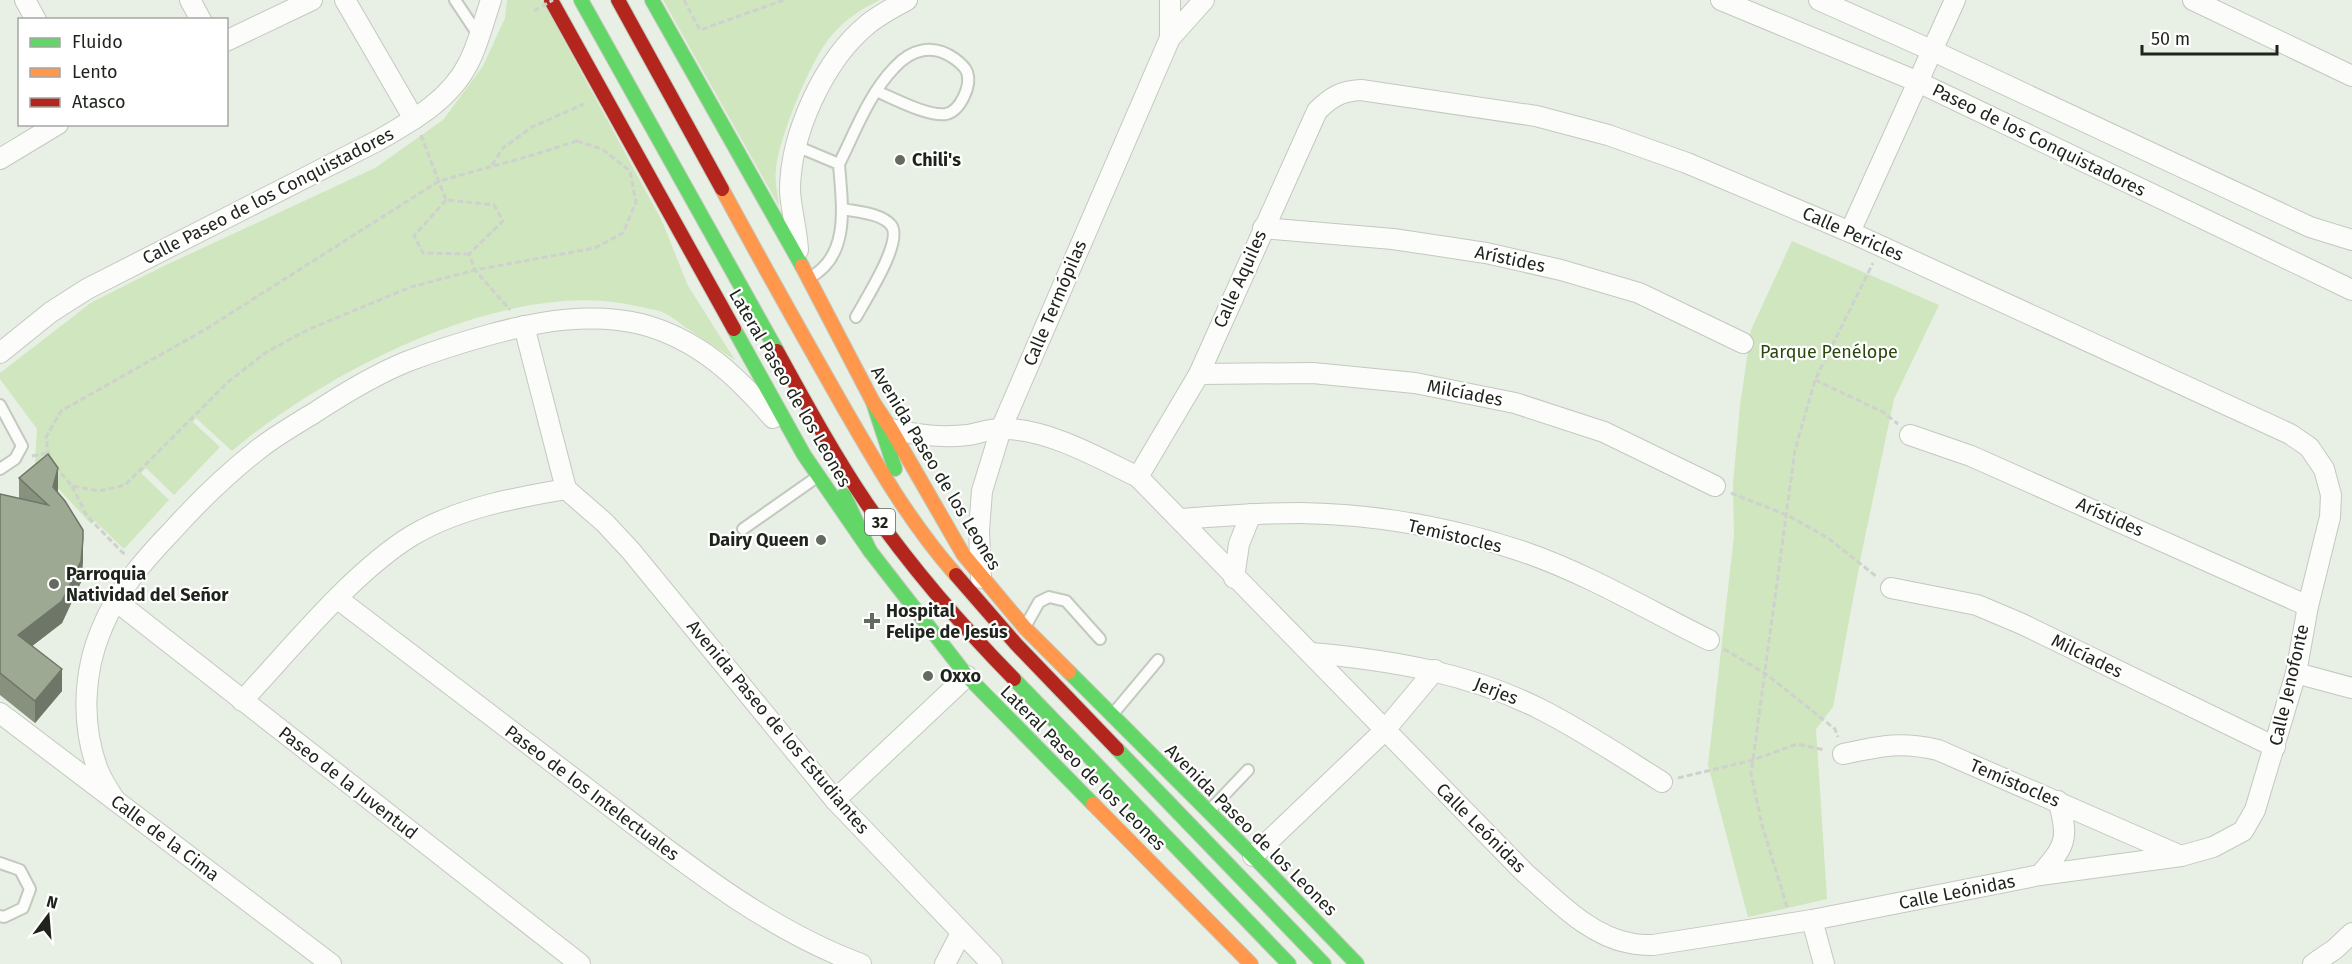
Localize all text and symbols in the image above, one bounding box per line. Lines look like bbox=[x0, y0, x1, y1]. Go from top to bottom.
legend bbox=[18, 18, 228, 126]
scale bar bbox=[2142, 18, 2277, 56]
text: 50 m bbox=[2151, 28, 2190, 50]
text: Fluido bbox=[72, 31, 123, 53]
text: Lento bbox=[72, 61, 118, 83]
street label: Paseo de los Conquistadores bbox=[1929, 79, 2149, 201]
text: Atasco bbox=[72, 91, 125, 113]
street label: Calle Paseo de los Conquistadores bbox=[139, 123, 397, 269]
place label: Chili's bbox=[912, 149, 961, 171]
marker: Chili's bbox=[893, 153, 907, 167]
street label: Calle Pericles bbox=[1799, 202, 1907, 266]
street label: Calle Aquiles bbox=[1209, 227, 1271, 331]
street label: Calle Termópilas bbox=[1019, 237, 1091, 369]
street label: Arístides bbox=[1473, 241, 1547, 277]
street label: Lateral Paseo de los Leones bbox=[724, 285, 856, 491]
park label: Parque Penélope bbox=[1760, 341, 1898, 363]
street label: Avenida Paseo de los Leones bbox=[866, 362, 1006, 574]
street label: Milcíades bbox=[1425, 375, 1505, 411]
street label: Arístides bbox=[2073, 492, 2147, 542]
road number: 32 bbox=[865, 509, 895, 535]
street label: Temístocles bbox=[1406, 515, 1504, 557]
place label: Dairy Queen bbox=[709, 529, 809, 551]
marker: Dairy Queen bbox=[814, 533, 828, 547]
place label: Parroquia Natividad del Señor bbox=[66, 563, 229, 606]
marker: Parroquia Natividad del Señor bbox=[47, 577, 61, 591]
place label: Hospital Felipe de Jesús bbox=[886, 600, 1008, 643]
marker: Hospital Felipe de Jesús bbox=[863, 612, 881, 630]
street label: Avenida Paseo de los Estudiantes bbox=[682, 616, 874, 838]
street label: Calle Jenofonte bbox=[2264, 622, 2314, 748]
street label: Milcíades bbox=[2048, 629, 2126, 683]
place label: Oxxo bbox=[940, 665, 981, 687]
marker: Oxxo bbox=[921, 669, 935, 683]
street label: Jerjes bbox=[1471, 673, 1521, 709]
street label: Lateral Paseo de los Leones bbox=[996, 681, 1170, 855]
street label: Paseo de los Intelectuales bbox=[501, 720, 683, 866]
street label: Paseo de la Juventud bbox=[274, 722, 422, 844]
street label: Avenida Paseo de los Leones bbox=[1160, 739, 1342, 921]
street label: Temístocles bbox=[1967, 754, 2063, 812]
street label: Calle Leónidas bbox=[1432, 779, 1530, 877]
street label: Calle de la Cima bbox=[106, 790, 224, 886]
street label: Calle Leónidas bbox=[1897, 870, 2017, 914]
north arrow bbox=[18, 886, 78, 946]
text: N bbox=[44, 891, 60, 913]

